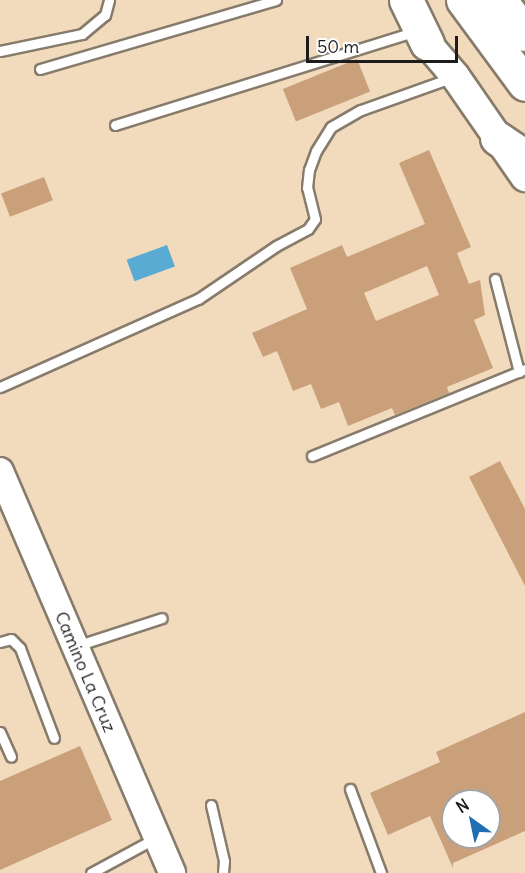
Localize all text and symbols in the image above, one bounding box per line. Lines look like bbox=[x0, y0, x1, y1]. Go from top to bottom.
scale bar bbox=[309, 24, 460, 62]
text: 50 m bbox=[317, 35, 359, 58]
street label: Camino La Cruz bbox=[50, 608, 120, 736]
north arrow bbox=[441, 789, 501, 849]
text: N bbox=[452, 794, 472, 817]

